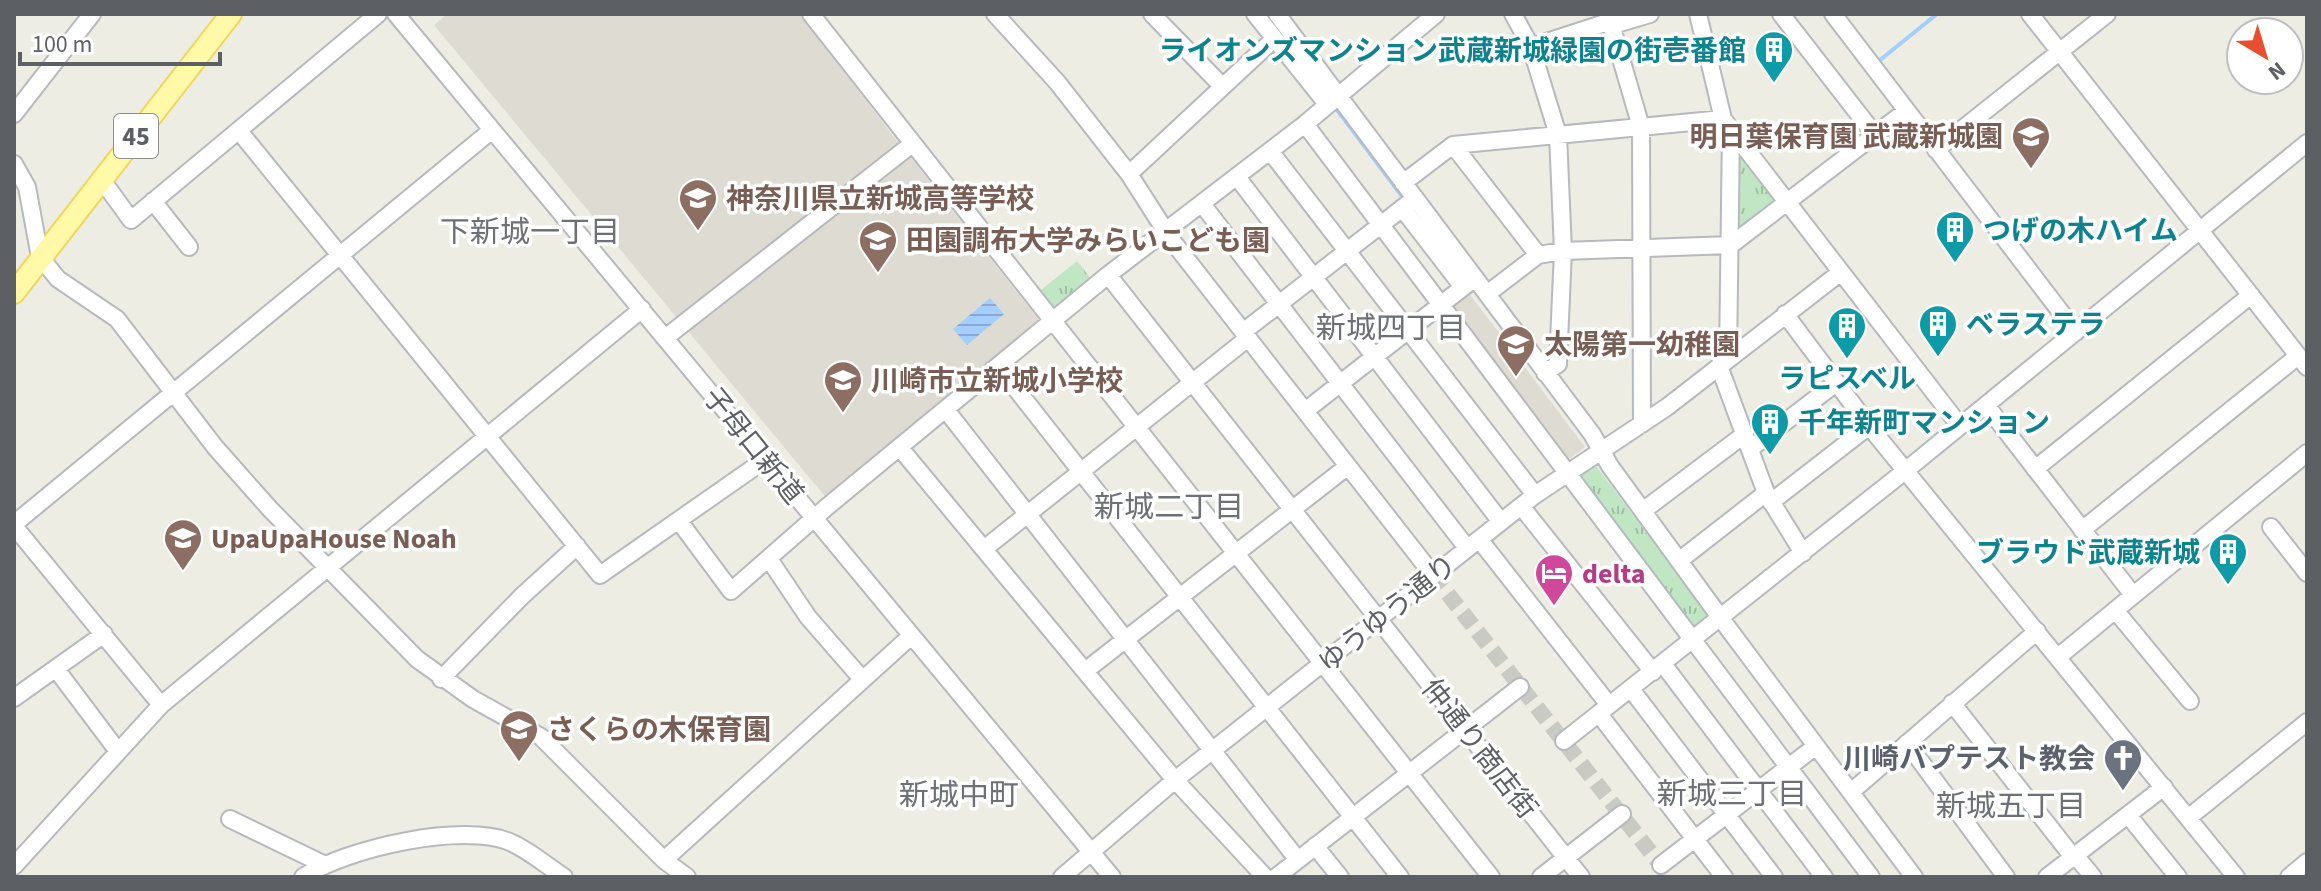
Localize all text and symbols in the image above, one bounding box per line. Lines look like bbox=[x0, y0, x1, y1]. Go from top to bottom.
scale bar bbox=[20, 16, 220, 66]
north arrow bbox=[2225, 16, 2305, 96]
text: 100 m bbox=[32, 27, 92, 62]
building icon: ライオンズマンション武蔵新城緑園の街壱番館 bbox=[1753, 29, 1795, 84]
place label: ライオンズマンション武蔵新城緑園の街壱番館 bbox=[1159, 31, 1746, 71]
text: N bbox=[2261, 54, 2292, 88]
road number: 45 bbox=[114, 114, 158, 158]
school or university icon: 明日葉保育園 武蔵新城園 bbox=[2010, 115, 2052, 170]
place label: 明日葉保育園 武蔵新城園 bbox=[1689, 117, 2003, 157]
school or university icon: 神奈川県立新城高等学校 bbox=[677, 177, 719, 232]
place label: 神奈川県立新城高等学校 bbox=[726, 179, 1034, 219]
building icon: つげの木ハイム bbox=[1934, 209, 1976, 264]
district label: 下新城一丁目 bbox=[440, 211, 620, 254]
place label: つげの木ハイム bbox=[1983, 211, 2178, 251]
school or university icon: 田園調布大学みらいこども園 bbox=[857, 219, 899, 274]
place label: 田園調布大学みらいこども園 bbox=[906, 221, 1270, 261]
building icon: ベラステラ bbox=[1917, 303, 1959, 358]
building icon: ラピスベル bbox=[1826, 305, 1868, 360]
place label: ベラステラ bbox=[1966, 305, 2105, 345]
district label: 新城四丁目 bbox=[1316, 307, 1466, 350]
school or university icon: 太陽第一幼稚園 bbox=[1495, 323, 1537, 378]
place label: 太陽第一幼稚園 bbox=[1544, 325, 1740, 365]
school or university icon: 川崎市立新城小学校 bbox=[822, 359, 864, 414]
place label: ラピスベル bbox=[1778, 359, 1916, 399]
place label: 川崎市立新城小学校 bbox=[871, 361, 1123, 401]
street label: 子母口新道 bbox=[694, 379, 813, 513]
building icon: 千年新町マンション bbox=[1749, 401, 1791, 456]
place label: 千年新町マンション bbox=[1798, 403, 2050, 443]
district label: 新城二丁目 bbox=[1094, 486, 1244, 529]
school or university icon: UpaUpaHouse Noah bbox=[162, 517, 204, 572]
place label: UpaUpaHouse Noah bbox=[211, 519, 457, 559]
building icon: ブラウド武蔵新城 bbox=[2207, 531, 2249, 586]
place label: ブラウド武蔵新城 bbox=[1976, 533, 2200, 573]
street label: ゆうゆう通り bbox=[1310, 545, 1466, 682]
hotel icon: delta bbox=[1533, 552, 1575, 607]
place label: delta bbox=[1582, 554, 1645, 594]
street label: 仲通り商店街 bbox=[1412, 670, 1547, 827]
school or university icon: さくらの木保育園 bbox=[498, 708, 540, 763]
place label: さくらの木保育園 bbox=[547, 710, 771, 750]
church icon: 川崎バプテスト教会 bbox=[2102, 737, 2144, 792]
place label: 川崎バプテスト教会 bbox=[1843, 739, 2095, 779]
district label: 新城三丁目 bbox=[1657, 773, 1807, 816]
district label: 新城中町 bbox=[899, 774, 1019, 817]
district label: 新城五丁目 bbox=[1936, 785, 2086, 828]

